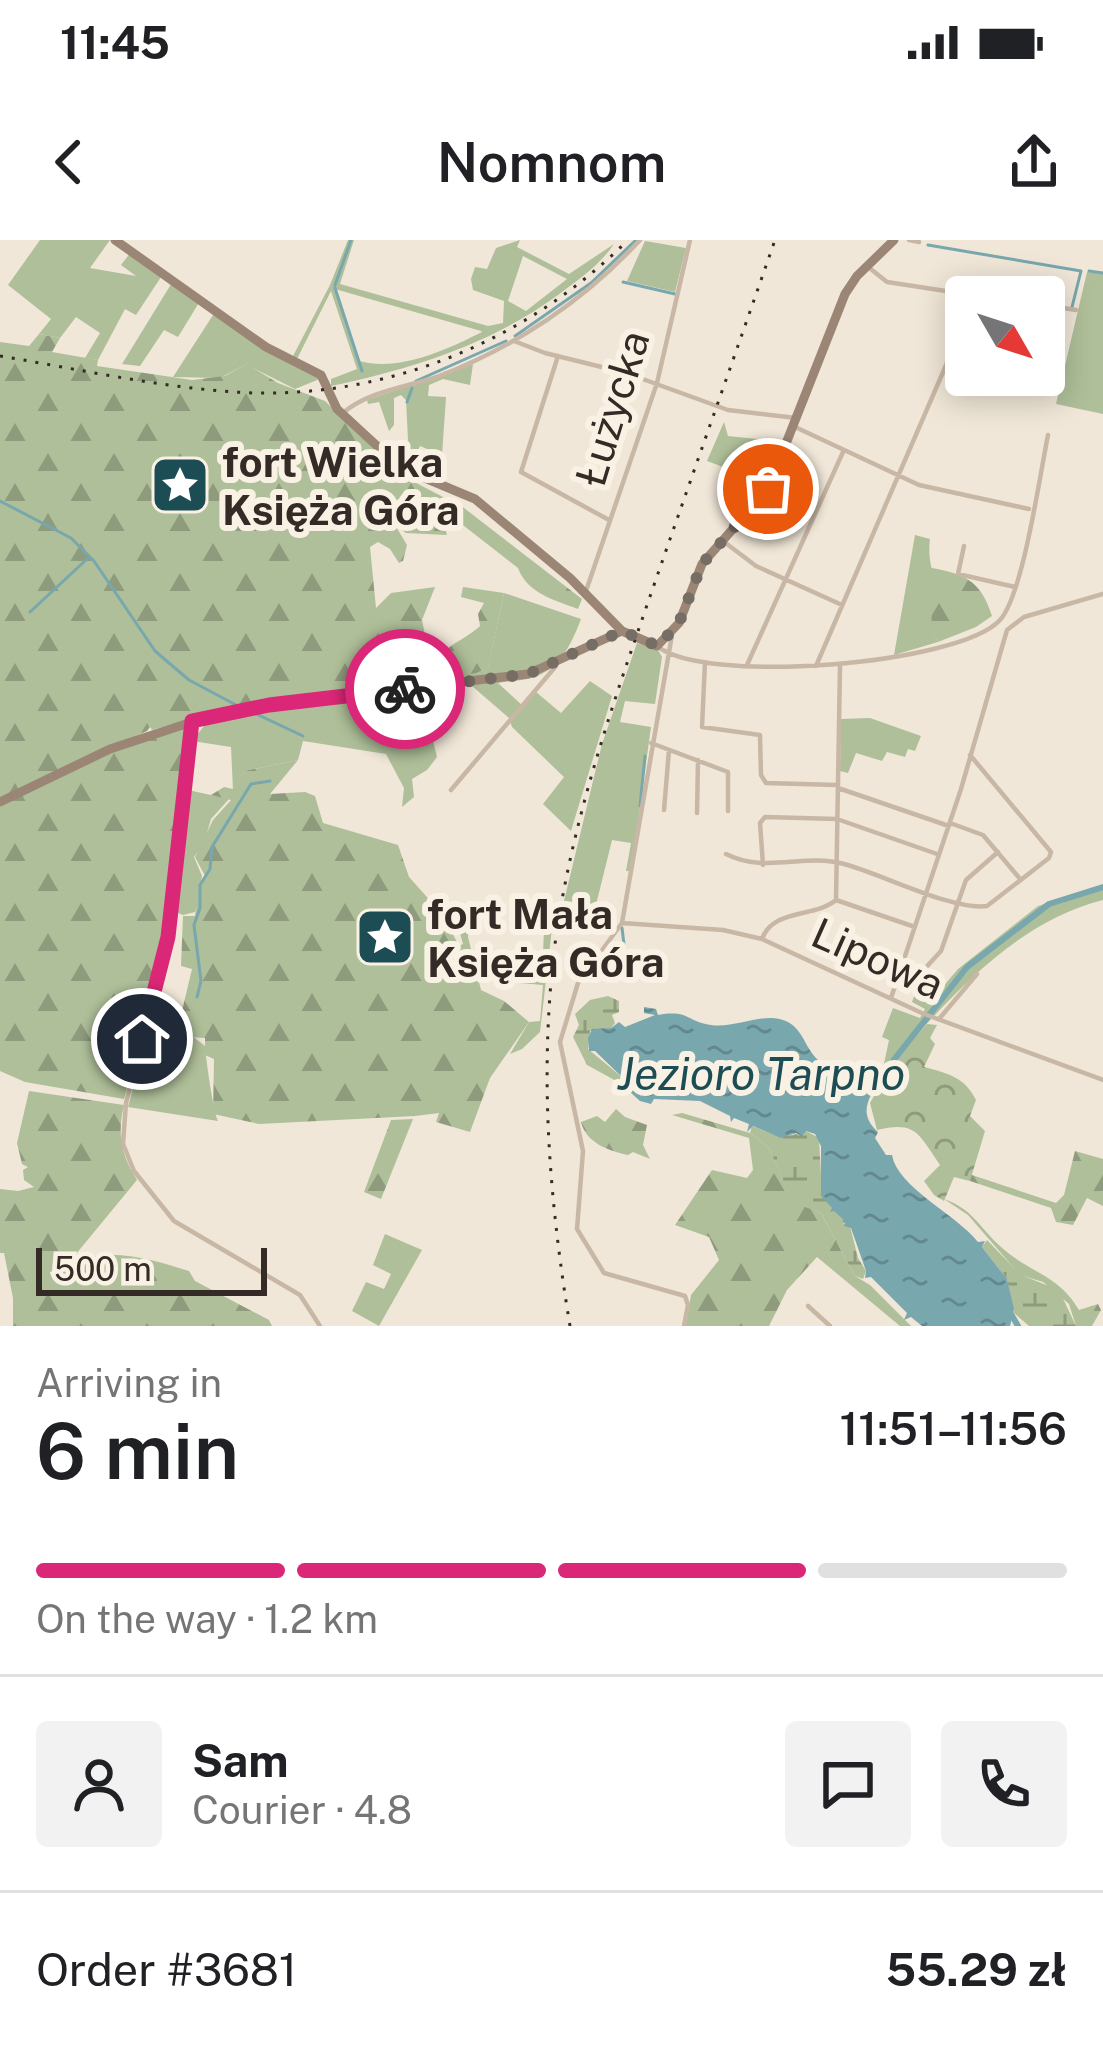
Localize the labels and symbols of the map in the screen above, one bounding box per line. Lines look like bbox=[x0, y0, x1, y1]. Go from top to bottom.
north arrow bbox=[945, 276, 1065, 396]
street label: Łużycka bbox=[565, 325, 659, 491]
place label: fort Wielka Księża Góra bbox=[222, 437, 460, 534]
pin bbox=[717, 438, 819, 540]
place icon: fort Wielka Księża Góra bbox=[149, 454, 211, 516]
courier bbox=[345, 629, 465, 749]
place label: fort Mała Księża Góra bbox=[427, 889, 665, 986]
place icon: fort Mała Księża Góra bbox=[354, 906, 416, 968]
street label: Lipowa bbox=[805, 907, 951, 1009]
pin bbox=[91, 988, 193, 1090]
water label: Jezioro Tarpno bbox=[617, 1047, 905, 1100]
scale bar bbox=[36, 1242, 267, 1295]

